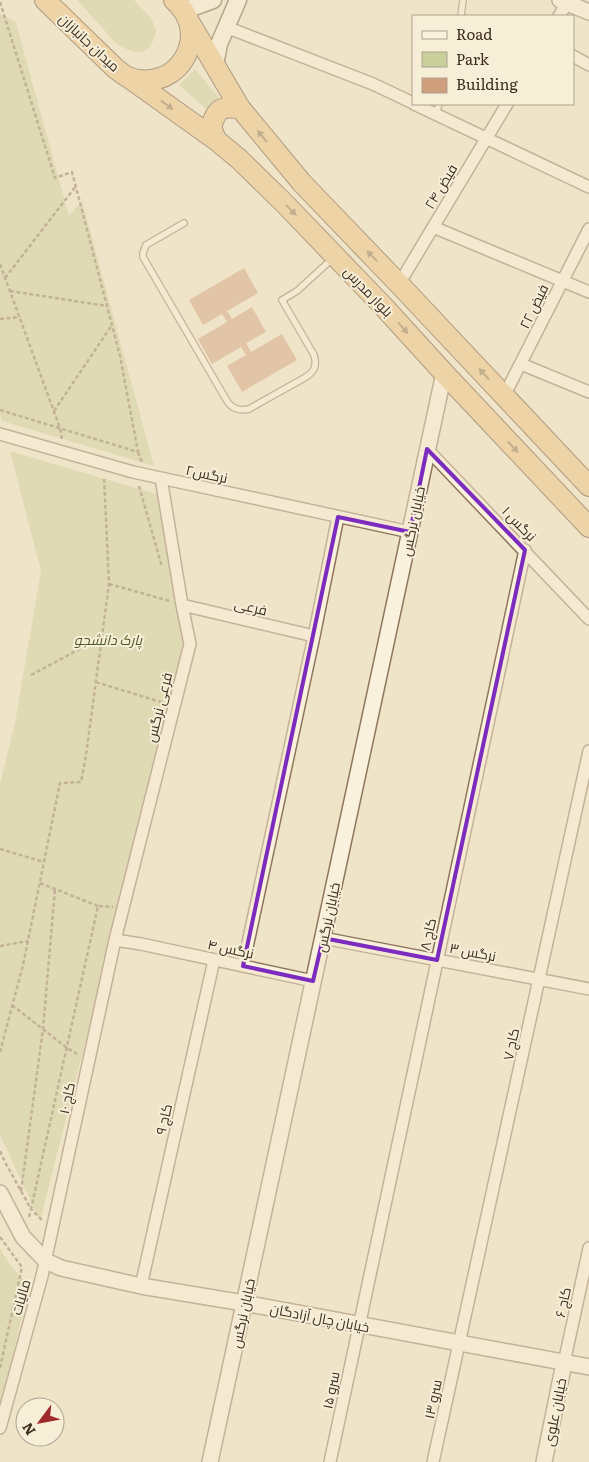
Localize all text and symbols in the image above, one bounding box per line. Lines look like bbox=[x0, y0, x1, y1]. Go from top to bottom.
street label: میدان جانبازان bbox=[55, 8, 125, 76]
legend bbox=[412, 15, 574, 105]
text: Road bbox=[456, 22, 492, 45]
text: Park bbox=[456, 47, 490, 70]
text: Building bbox=[456, 72, 518, 95]
one-way arrow bbox=[161, 100, 174, 110]
one-way arrow bbox=[257, 130, 268, 143]
street label: فیض ۲۴ bbox=[419, 160, 461, 212]
one-way arrow bbox=[285, 204, 297, 216]
one-way arrow bbox=[366, 250, 378, 262]
street label: بلوار مدرس bbox=[340, 261, 398, 321]
street label: فیض ۲۲ bbox=[514, 280, 552, 332]
one-way arrow bbox=[397, 321, 409, 333]
one-way arrow bbox=[478, 368, 490, 380]
one-way arrow bbox=[508, 441, 519, 454]
street label: نرگس۲ bbox=[184, 459, 230, 487]
street label: خیابان نرگس bbox=[395, 484, 429, 558]
street label: نرگس ۱ bbox=[498, 501, 542, 545]
street label: فرعی bbox=[232, 593, 270, 619]
park label: پارک دانشجو bbox=[74, 629, 143, 650]
street label: فرعی نرگس bbox=[140, 670, 176, 744]
street label: خیابان نرگس bbox=[310, 880, 344, 954]
street label: کاج ۸ bbox=[414, 916, 440, 952]
street label: نرگس ۴ bbox=[206, 933, 256, 963]
street label: نرگس ۳ bbox=[448, 937, 498, 965]
street label: کاج ۷ bbox=[497, 1026, 523, 1062]
street label: کاج ۱۰ bbox=[53, 1080, 79, 1116]
street label: کاج ۹ bbox=[150, 1102, 176, 1136]
street label: خیابان نرگس bbox=[225, 1276, 259, 1350]
street label: مالیات bbox=[5, 1277, 35, 1317]
street label: کاج ۶ bbox=[549, 1285, 575, 1319]
street label: خیابان چال آزادگان bbox=[268, 1298, 371, 1337]
street label: سرو ۱۵ bbox=[316, 1369, 344, 1411]
street label: خیابان علوی bbox=[538, 1376, 570, 1448]
street label: سرو ۱۳ bbox=[418, 1377, 446, 1421]
north arrow bbox=[15, 1397, 65, 1447]
text: N bbox=[16, 1419, 40, 1440]

